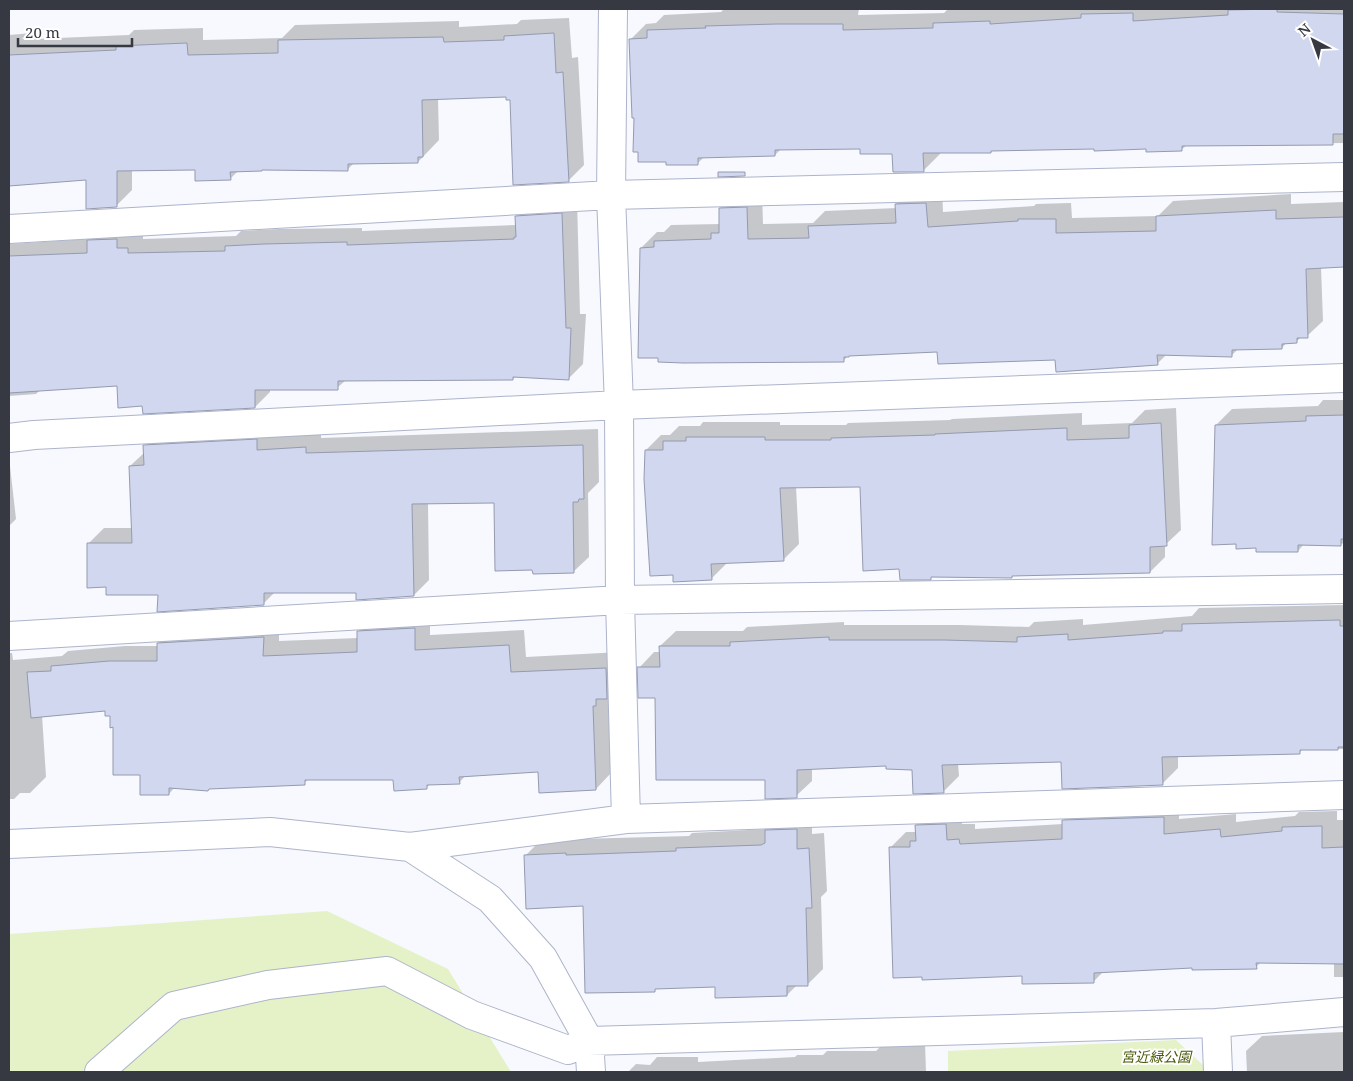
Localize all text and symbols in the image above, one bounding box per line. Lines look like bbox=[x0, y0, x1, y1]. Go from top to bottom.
scale bar bbox=[18, 15, 131, 47]
north arrow bbox=[1288, 15, 1338, 65]
text: N bbox=[1294, 19, 1315, 41]
text: 20 m bbox=[25, 22, 60, 42]
park label: 宮近緑公園 bbox=[1121, 1047, 1193, 1066]

